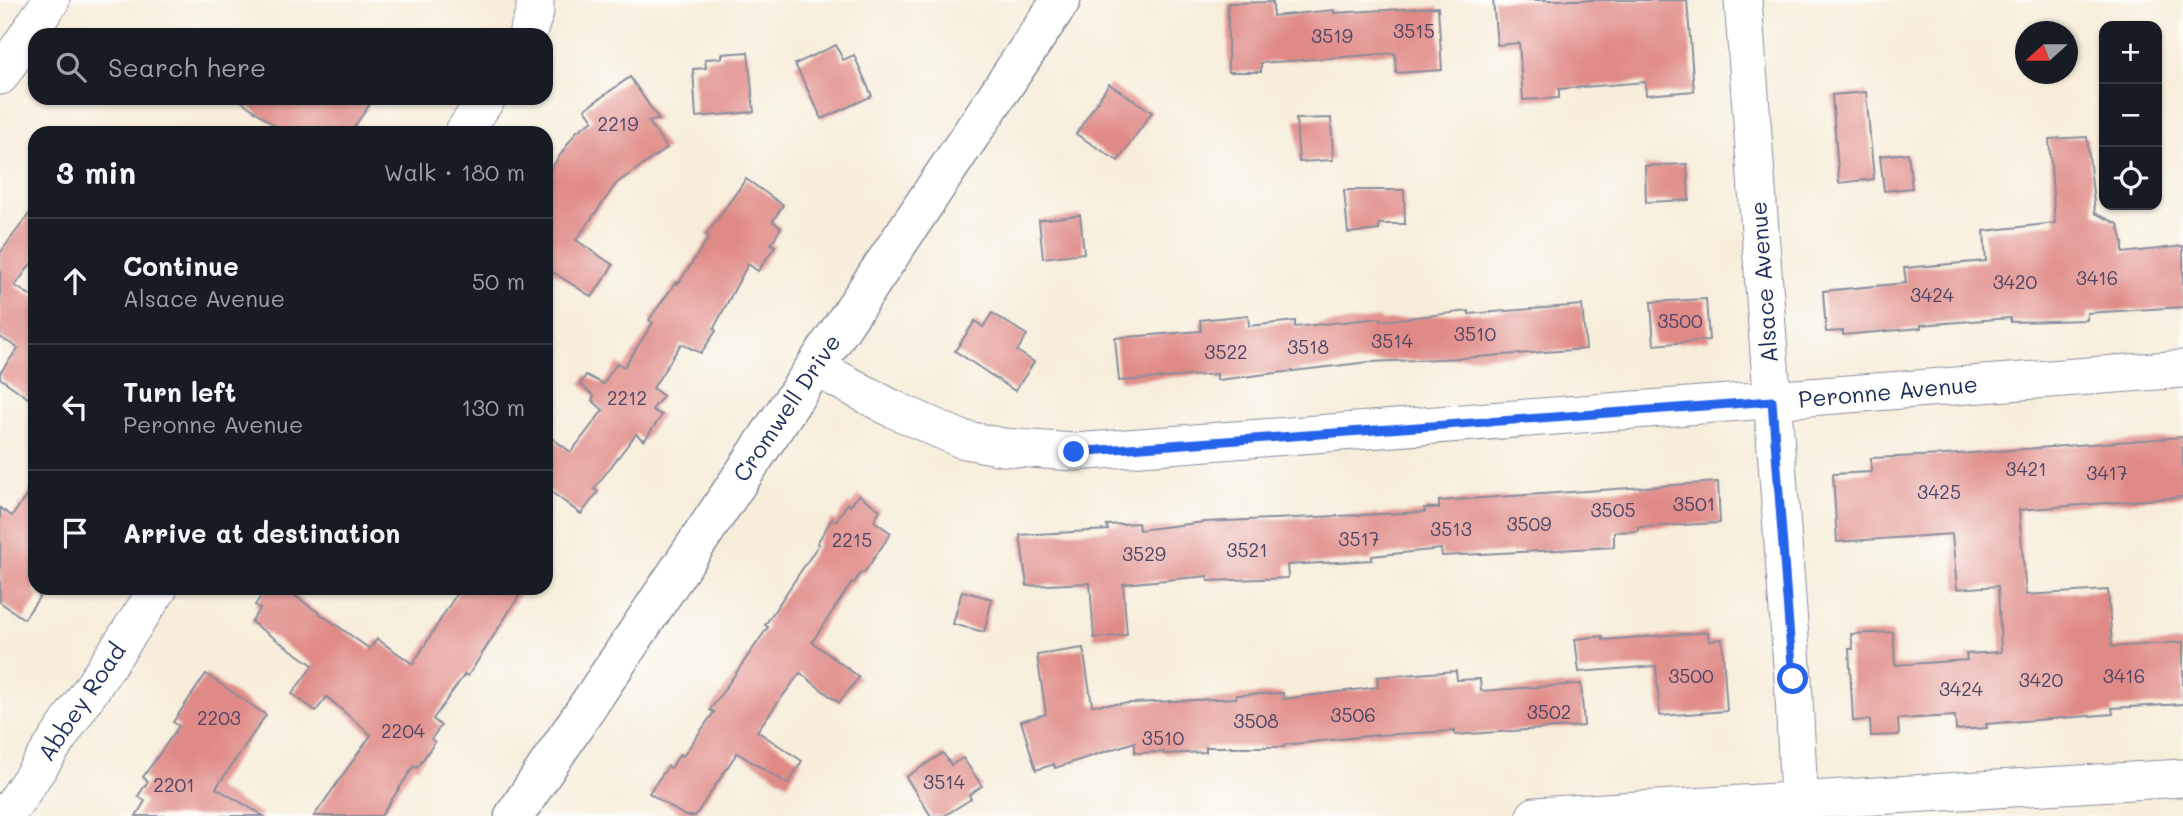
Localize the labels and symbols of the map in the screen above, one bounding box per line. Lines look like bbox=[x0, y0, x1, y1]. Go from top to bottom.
house number: 3515 bbox=[1393, 18, 1435, 43]
north arrow bbox=[2015, 21, 2078, 84]
house number: 3519 bbox=[1311, 23, 1353, 48]
house number: 2219 bbox=[598, 111, 638, 136]
street label: Alsace Avenue bbox=[1742, 200, 1784, 364]
house number: 3416 bbox=[2076, 265, 2118, 290]
house number: 3420 bbox=[1993, 269, 2038, 294]
house number: 3424 bbox=[1910, 282, 1954, 307]
house number: 3500 bbox=[1657, 308, 1703, 333]
house number: 3510 bbox=[1454, 321, 1496, 346]
street label: Cromwell Drive bbox=[726, 328, 847, 487]
house number: 3514 bbox=[1371, 328, 1413, 353]
house number: 3518 bbox=[1287, 334, 1329, 359]
house number: 3522 bbox=[1204, 339, 1248, 364]
street label: Peronne Avenue bbox=[1797, 368, 1979, 414]
house number: 2212 bbox=[607, 385, 647, 410]
route end bbox=[1058, 436, 1089, 467]
house number: 3421 bbox=[2005, 456, 2047, 481]
house number: 3417 bbox=[2086, 460, 2128, 485]
house number: 3425 bbox=[1917, 479, 1961, 504]
house number: 3501 bbox=[1673, 491, 1715, 516]
house number: 3505 bbox=[1590, 497, 1636, 522]
house number: 3509 bbox=[1506, 511, 1552, 536]
house number: 3513 bbox=[1430, 516, 1472, 541]
house number: 3517 bbox=[1338, 526, 1380, 551]
house number: 2215 bbox=[832, 527, 872, 552]
house number: 3521 bbox=[1226, 537, 1268, 562]
house number: 3529 bbox=[1122, 541, 1166, 566]
street label: Abbey Road bbox=[31, 637, 132, 766]
house number: 3500 bbox=[1668, 663, 1714, 688]
route start bbox=[1777, 663, 1808, 694]
house number: 3416 bbox=[2103, 663, 2145, 688]
house number: 3420 bbox=[2019, 667, 2064, 692]
house number: 3424 bbox=[1939, 676, 1983, 701]
house number: 3502 bbox=[1527, 699, 1571, 724]
house number: 3506 bbox=[1330, 702, 1376, 727]
house number: 2203 bbox=[197, 705, 241, 730]
house number: 3508 bbox=[1233, 708, 1279, 733]
house number: 2204 bbox=[381, 718, 425, 743]
house number: 3510 bbox=[1142, 725, 1184, 750]
house number: 3514 bbox=[923, 769, 965, 794]
house number: 2201 bbox=[153, 772, 195, 797]

